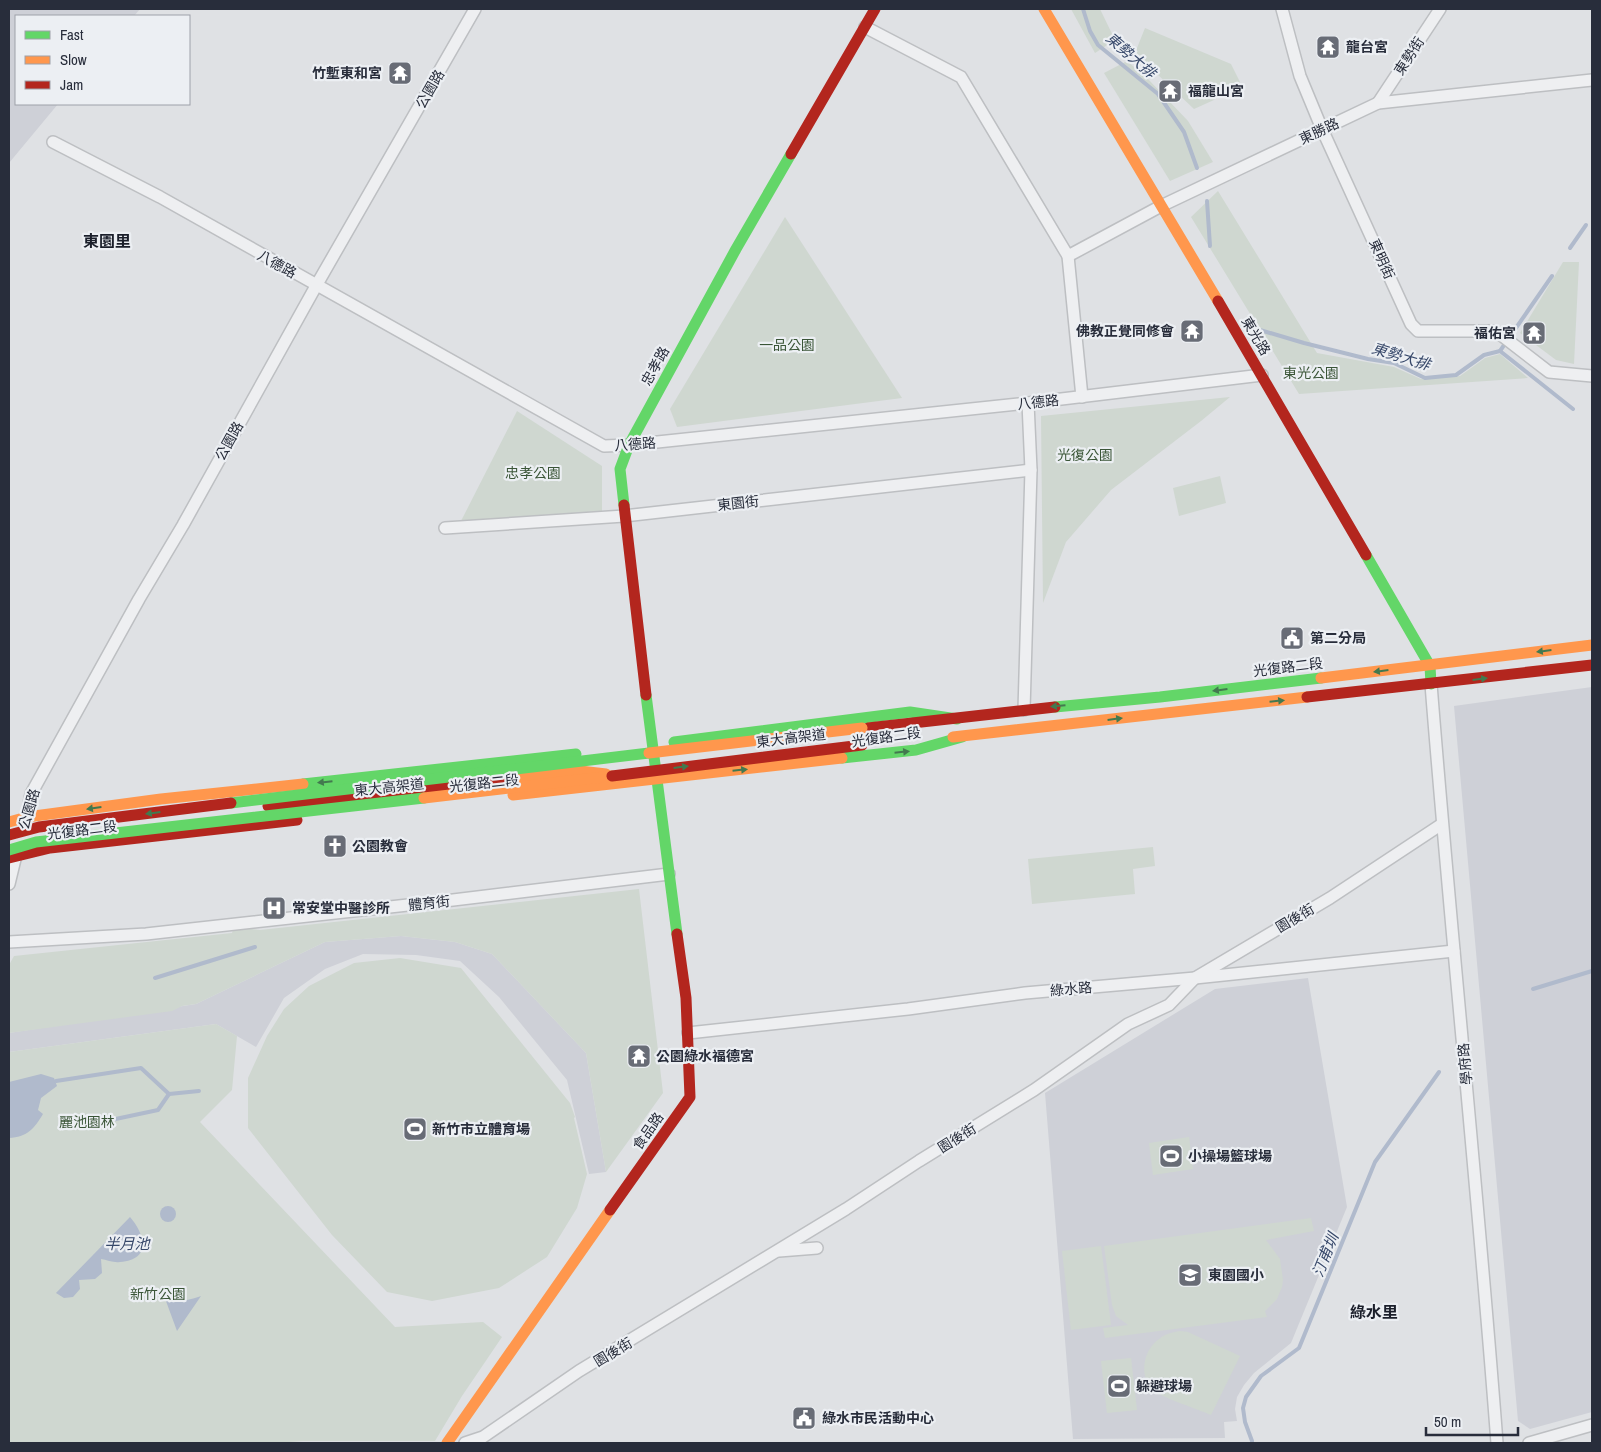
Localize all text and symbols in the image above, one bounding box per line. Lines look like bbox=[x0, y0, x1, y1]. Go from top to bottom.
legend bbox=[15, 15, 190, 105]
text: Fast bbox=[60, 24, 84, 45]
water label: 東勢大排 bbox=[1101, 27, 1162, 84]
street label: 東勢街 bbox=[1390, 33, 1428, 79]
temple icon: 龍台宮 bbox=[1315, 34, 1341, 60]
place label: 龍台宮 bbox=[1346, 38, 1388, 56]
text: Slow bbox=[60, 49, 87, 70]
temple icon: 竹塹東和宮 bbox=[387, 60, 413, 86]
place label: 竹塹東和宮 bbox=[312, 64, 382, 82]
street label: 公園路 bbox=[412, 66, 448, 112]
text: Jam bbox=[60, 74, 83, 95]
temple icon: 福龍山宮 bbox=[1157, 78, 1183, 104]
place label: 福龍山宮 bbox=[1188, 82, 1244, 100]
street label: 東勝路 bbox=[1296, 114, 1342, 148]
district label: 東園里 bbox=[83, 230, 131, 252]
street label: 東明街 bbox=[1365, 236, 1399, 282]
street label: 八德路 bbox=[254, 246, 300, 282]
street label: 東光路 bbox=[1237, 313, 1275, 359]
temple icon: 佛教正覺同修會 bbox=[1179, 318, 1205, 344]
temple icon: 福佑宮 bbox=[1521, 320, 1547, 346]
place label: 佛教正覺同修會 bbox=[1076, 322, 1174, 340]
place label: 福佑宮 bbox=[1474, 324, 1516, 342]
park label: 一品公園 bbox=[759, 336, 815, 354]
water label: 東勢大排 bbox=[1369, 337, 1435, 375]
street label: 忠孝路 bbox=[637, 343, 673, 389]
park label: 東光公園 bbox=[1283, 364, 1339, 382]
street label: 八德路 bbox=[1016, 391, 1060, 413]
street label: 公園路 bbox=[211, 418, 247, 464]
street label: 八德路 bbox=[613, 434, 657, 454]
park label: 光復公園 bbox=[1057, 446, 1113, 464]
park label: 忠孝公園 bbox=[505, 464, 561, 482]
street label: 東園街 bbox=[716, 492, 760, 514]
public building icon: 第二分局 bbox=[1279, 625, 1305, 651]
place label: 第二分局 bbox=[1310, 629, 1366, 647]
one-way arrow bbox=[1536, 647, 1552, 655]
street label: 光復路二段 bbox=[1252, 654, 1324, 680]
one-way arrow bbox=[1373, 667, 1389, 675]
one-way arrow bbox=[1472, 675, 1488, 683]
one-way arrow bbox=[1211, 686, 1227, 694]
one-way arrow bbox=[1269, 697, 1285, 705]
one-way arrow bbox=[1050, 703, 1066, 711]
one-way arrow bbox=[1107, 715, 1123, 723]
street label: 光復路二段 bbox=[850, 723, 922, 751]
street label: 東大高架道 bbox=[755, 725, 827, 751]
one-way arrow bbox=[894, 748, 910, 756]
one-way arrow bbox=[674, 763, 690, 771]
one-way arrow bbox=[732, 766, 748, 774]
street label: 光復路二段 bbox=[448, 770, 520, 796]
street label: 東大高架道 bbox=[353, 774, 425, 800]
one-way arrow bbox=[317, 778, 333, 786]
street label: 公園路 bbox=[15, 786, 43, 832]
one-way arrow bbox=[86, 804, 102, 812]
one-way arrow bbox=[145, 809, 161, 817]
street label: 光復路二段 bbox=[46, 817, 118, 843]
church icon: 公園教會 bbox=[322, 833, 348, 859]
place label: 公園教會 bbox=[352, 837, 408, 855]
street label: 體育街 bbox=[407, 892, 451, 914]
hospital icon: 常安堂中醫診所 bbox=[261, 895, 287, 921]
place label: 常安堂中醫診所 bbox=[292, 899, 390, 917]
street label: 園後街 bbox=[1272, 899, 1318, 937]
street label: 綠水路 bbox=[1049, 978, 1093, 1000]
street label: 學府路 bbox=[1454, 1042, 1476, 1086]
temple icon: 公園綠水福德宮 bbox=[626, 1043, 652, 1069]
place label: 公園綠水福德宮 bbox=[656, 1047, 754, 1065]
street label: 食品路 bbox=[629, 1109, 667, 1153]
park label: 麗池園林 bbox=[59, 1113, 115, 1131]
sports icon: 新竹市立體育場 bbox=[402, 1116, 428, 1142]
street label: 園後街 bbox=[934, 1119, 980, 1157]
place label: 新竹市立體育場 bbox=[432, 1120, 530, 1138]
sports icon: 小操場籃球場 bbox=[1158, 1143, 1184, 1169]
place label: 小操場籃球場 bbox=[1188, 1147, 1272, 1165]
water label: 汀甫圳 bbox=[1307, 1228, 1344, 1280]
water label: 半月池 bbox=[104, 1233, 151, 1254]
school or university icon: 東園國小 bbox=[1177, 1262, 1203, 1288]
place label: 東園國小 bbox=[1208, 1266, 1264, 1284]
park label: 新竹公園 bbox=[130, 1285, 186, 1303]
district label: 綠水里 bbox=[1350, 1301, 1398, 1323]
street label: 園後街 bbox=[590, 1333, 636, 1371]
sports icon: 躲避球場 bbox=[1106, 1373, 1132, 1399]
place label: 躲避球場 bbox=[1136, 1377, 1192, 1395]
scale bar bbox=[1426, 1404, 1518, 1436]
public building icon: 綠水市民活動中心 bbox=[791, 1405, 817, 1431]
place label: 綠水市民活動中心 bbox=[822, 1409, 934, 1427]
text: 50 m bbox=[1434, 1411, 1461, 1432]

